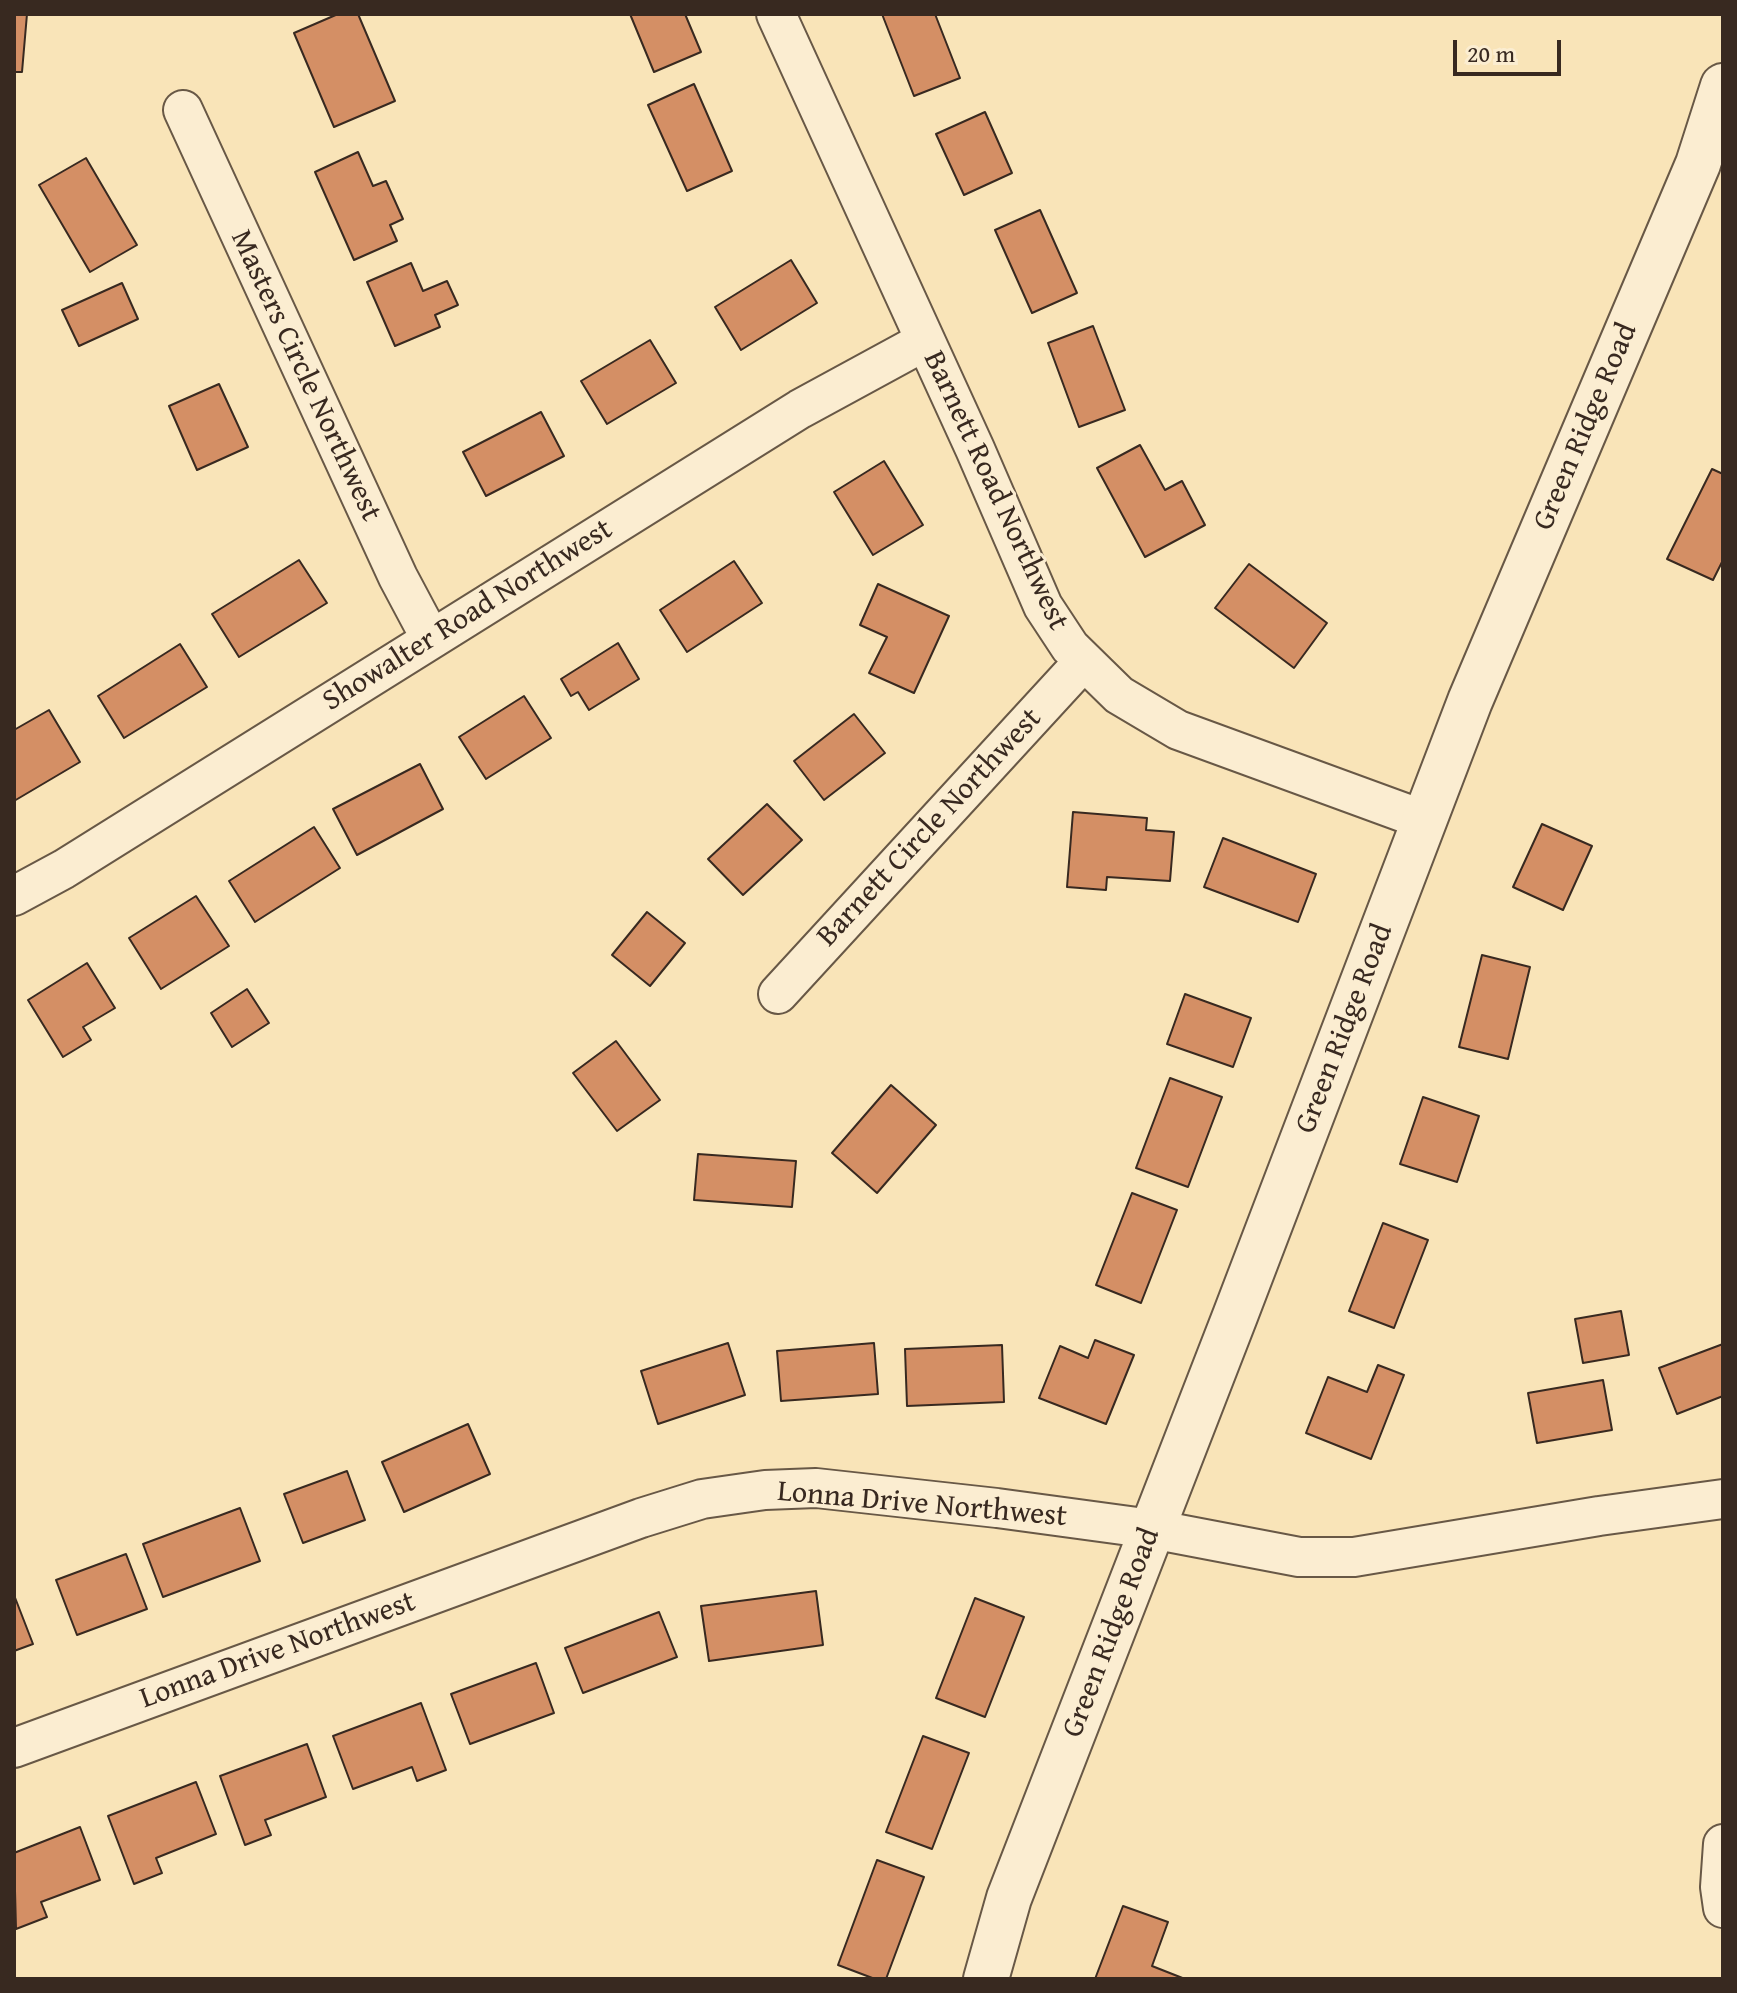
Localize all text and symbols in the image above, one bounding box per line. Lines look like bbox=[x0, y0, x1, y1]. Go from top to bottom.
scale bar bbox=[1457, 24, 1565, 74]
text: 20 m bbox=[1467, 36, 1515, 71]
street label: Masters Circle Northwest bbox=[222, 225, 388, 527]
street label: Green Ridge Road bbox=[1526, 318, 1646, 536]
street label: Barnett Road Northwest bbox=[915, 346, 1075, 636]
street label: Showalter Road Northwest bbox=[316, 512, 620, 720]
street label: Barnett Circle Northwest bbox=[810, 701, 1050, 955]
street label: Green Ridge Road bbox=[1289, 919, 1401, 1139]
street label: Lonna Drive Northwest bbox=[776, 1474, 1068, 1536]
street label: Green Ridge Road bbox=[1056, 1523, 1168, 1743]
street label: Lonna Drive Northwest bbox=[135, 1584, 421, 1718]

